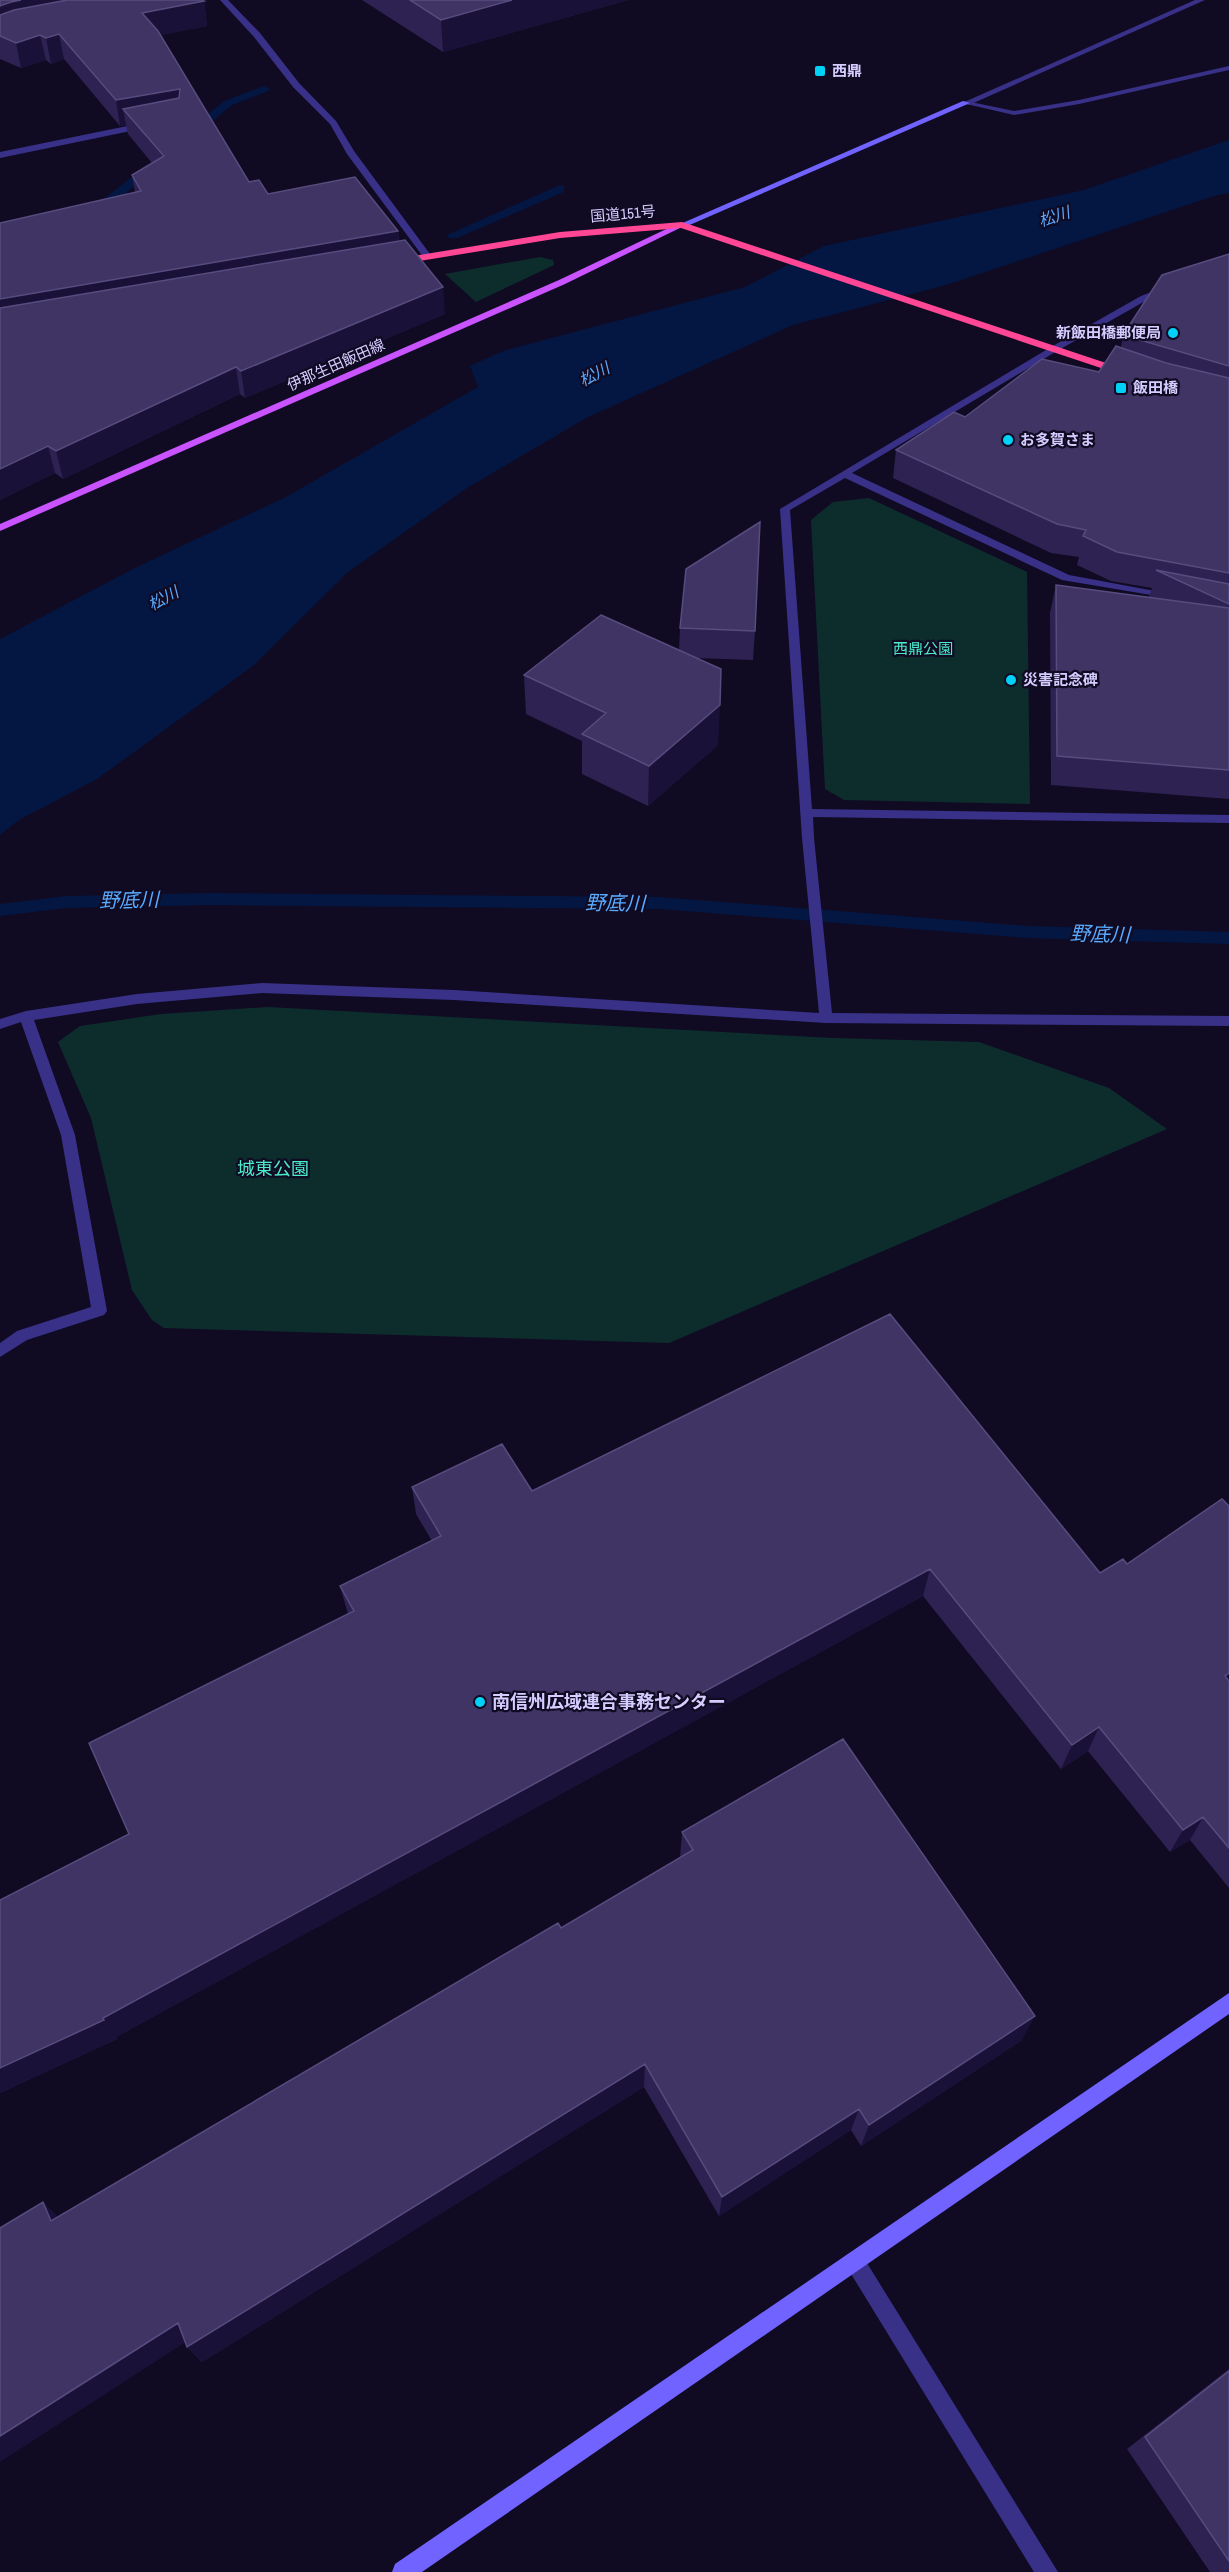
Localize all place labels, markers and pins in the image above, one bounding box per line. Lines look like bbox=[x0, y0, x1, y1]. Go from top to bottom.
place label: 西鼎 bbox=[832, 60, 862, 81]
marker: 西鼎 bbox=[813, 64, 827, 78]
place label: 新飯田橋郵便局 bbox=[1056, 322, 1161, 343]
marker: 新飯田橋郵便局 bbox=[1166, 326, 1180, 340]
place label: 飯田橋 bbox=[1133, 377, 1179, 398]
marker: 飯田橋 bbox=[1114, 381, 1128, 395]
place label: お多賀さま bbox=[1020, 429, 1095, 450]
marker: お多賀さま bbox=[1001, 433, 1015, 447]
place label: 災害記念碑 bbox=[1023, 669, 1098, 690]
marker: 災害記念碑 bbox=[1004, 673, 1018, 687]
place label: 南信州広域連合事務センター bbox=[492, 1689, 726, 1714]
marker: 南信州広域連合事務センター bbox=[473, 1695, 487, 1709]

